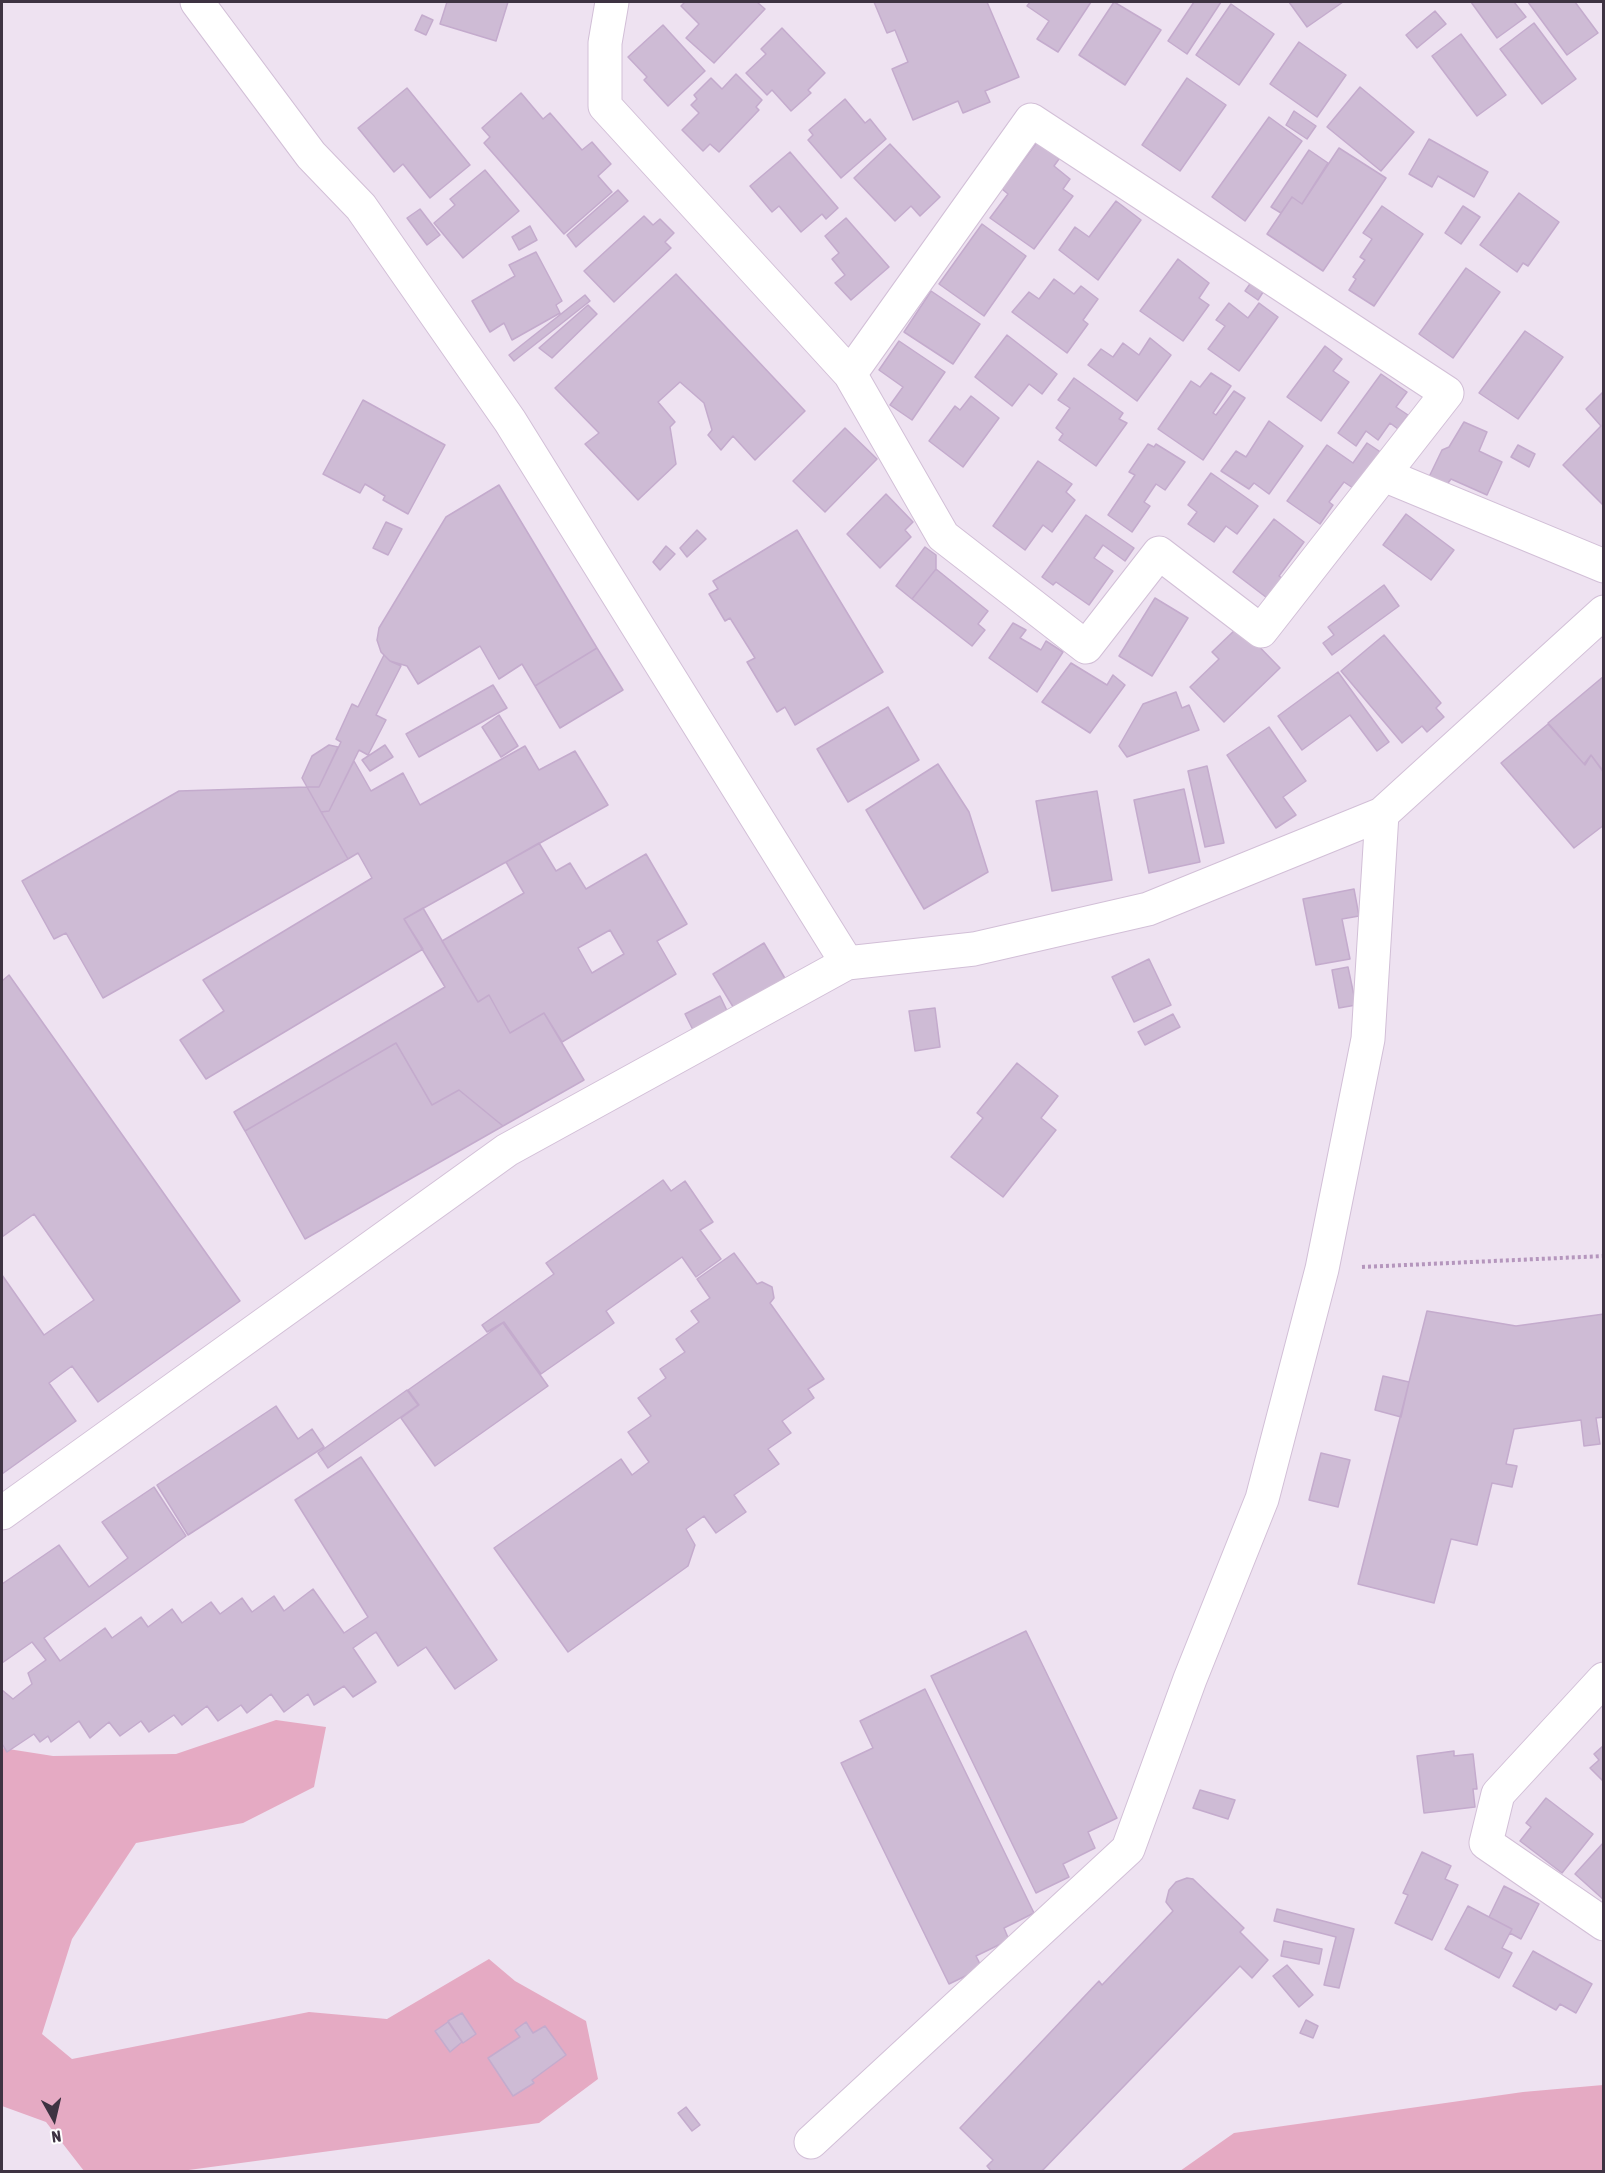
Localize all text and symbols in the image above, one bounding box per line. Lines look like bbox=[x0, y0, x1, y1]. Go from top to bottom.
north arrow bbox=[24, 2089, 84, 2149]
text: N bbox=[51, 2127, 62, 2146]

